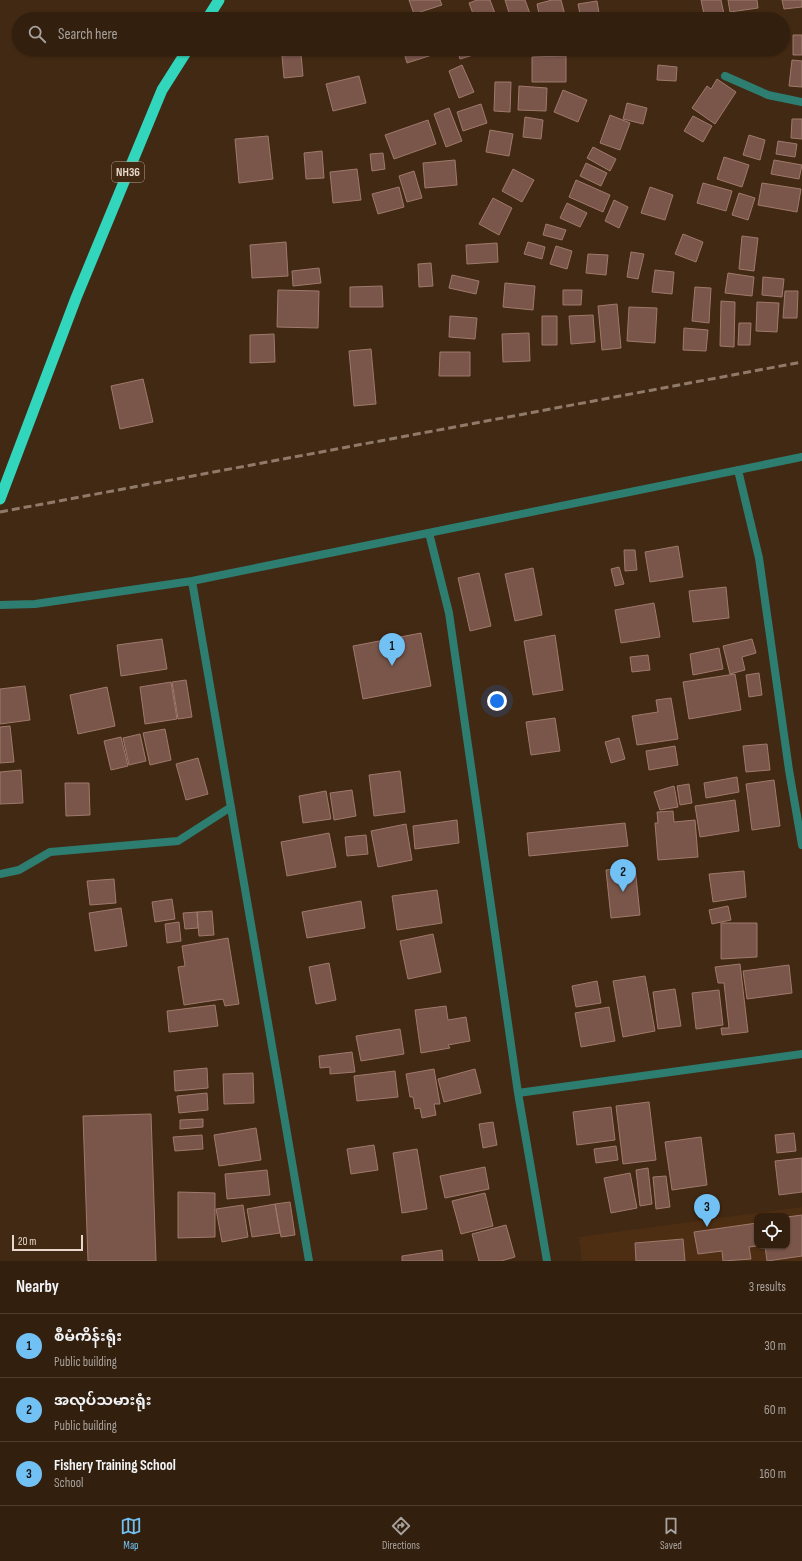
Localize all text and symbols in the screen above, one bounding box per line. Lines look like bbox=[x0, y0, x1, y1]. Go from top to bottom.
search box bbox=[12, 12, 790, 56]
icon: search bbox=[26, 23, 48, 45]
text: Search here bbox=[58, 25, 118, 44]
road number: NH36 bbox=[112, 162, 144, 182]
pin: 1 bbox=[379, 633, 405, 666]
your location bbox=[487, 691, 507, 711]
pin: 2 bbox=[610, 859, 636, 892]
pin: 3 bbox=[694, 1194, 720, 1227]
map controls bbox=[754, 1213, 790, 1249]
button: locate bbox=[754, 1213, 790, 1249]
scale bar bbox=[12, 1233, 83, 1252]
text: 20 m bbox=[18, 1235, 36, 1248]
text: Nearby bbox=[16, 1277, 59, 1297]
text: 3 results bbox=[749, 1279, 786, 1295]
text: စီမံကိန်းရုံး‌ bbox=[54, 1327, 122, 1346]
text: 1 bbox=[26, 1338, 32, 1354]
text: 30 m bbox=[764, 1338, 786, 1354]
text: Public building bbox=[54, 1354, 117, 1370]
text: အလုပ်သမားရုံး bbox=[54, 1391, 152, 1410]
text: 2 bbox=[26, 1402, 32, 1418]
text: 60 m bbox=[764, 1402, 786, 1418]
text: Public building bbox=[54, 1418, 117, 1434]
text: Fishery Training School bbox=[54, 1456, 176, 1475]
text: 3 bbox=[26, 1466, 32, 1482]
text: 160 m bbox=[760, 1466, 786, 1482]
text: School bbox=[54, 1475, 84, 1491]
tab: Map bbox=[120, 1515, 142, 1552]
tab: Directions bbox=[382, 1515, 420, 1552]
tab: Saved bbox=[660, 1515, 682, 1552]

